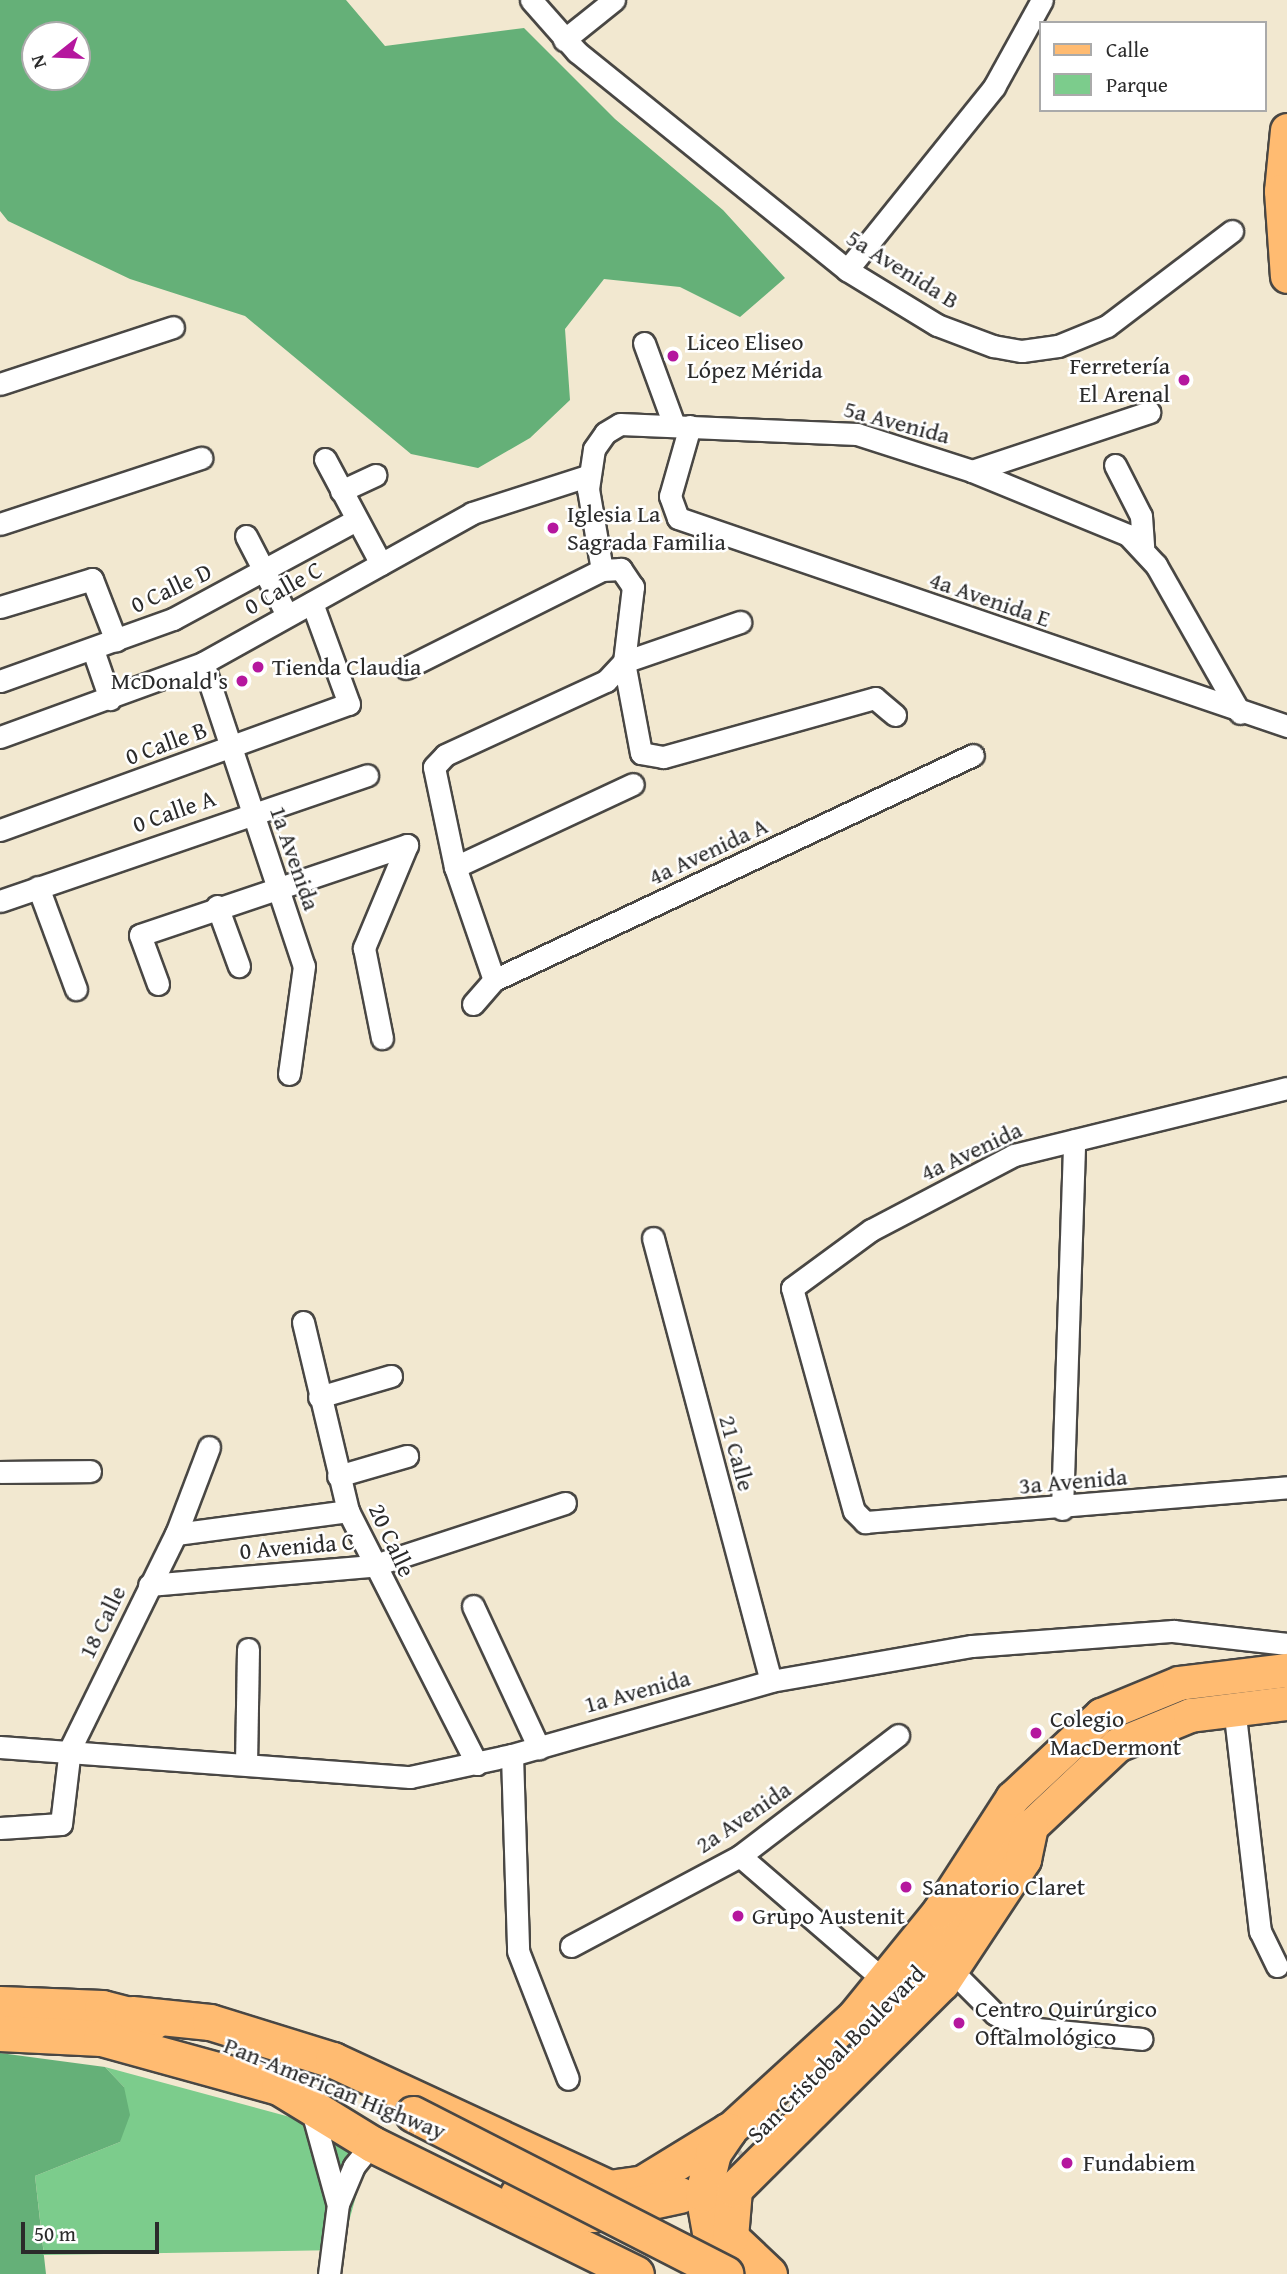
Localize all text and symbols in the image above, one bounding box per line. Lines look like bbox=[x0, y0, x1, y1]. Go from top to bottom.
north arrow bbox=[21, 21, 91, 91]
legend bbox=[1038, 21, 1266, 112]
text: Calle bbox=[1106, 34, 1149, 65]
text: N bbox=[23, 52, 53, 72]
text: Parque bbox=[1106, 69, 1168, 100]
street label: 5a Avenida B bbox=[841, 223, 965, 315]
place label: Liceo Eliseo López Mérida bbox=[687, 328, 823, 384]
marker: Liceo Eliseo López Mérida bbox=[665, 348, 681, 364]
place label: Ferretería El Arenal bbox=[1070, 352, 1170, 408]
marker: Ferretería El Arenal bbox=[1176, 372, 1192, 388]
street label: 5a Avenida bbox=[841, 394, 953, 450]
place label: Iglesia La Sagrada Familia bbox=[567, 500, 726, 556]
marker: Iglesia La Sagrada Familia bbox=[545, 520, 561, 536]
street label: 0 Calle C bbox=[239, 555, 327, 621]
street label: 0 Calle D bbox=[126, 557, 216, 619]
street label: 4a Avenida E bbox=[926, 565, 1054, 633]
place label: Tienda Claudia bbox=[272, 653, 421, 681]
marker: Tienda Claudia bbox=[250, 659, 266, 675]
place label: McDonald's bbox=[111, 667, 228, 695]
marker: McDonald's bbox=[234, 673, 250, 689]
street label: 0 Calle B bbox=[121, 715, 211, 771]
street label: 0 Calle A bbox=[129, 783, 219, 839]
street label: 1a Avenida bbox=[264, 802, 326, 914]
street label: 4a Avenida A bbox=[644, 811, 772, 891]
street label: 4a Avenida bbox=[916, 1115, 1026, 1187]
street label: 21 Calle bbox=[713, 1412, 761, 1494]
street label: 3a Avenida bbox=[1018, 1462, 1128, 1500]
street label: 20 Calle bbox=[363, 1499, 421, 1581]
street label: 0 Avenida C bbox=[238, 1527, 356, 1565]
street label: 18 Calle bbox=[72, 1581, 132, 1663]
street label: 1a Avenida bbox=[581, 1663, 693, 1719]
place label: Colegio MacDermont bbox=[1050, 1705, 1181, 1761]
marker: Colegio MacDermont bbox=[1028, 1725, 1044, 1741]
street label: 2a Avenida bbox=[690, 1775, 796, 1859]
place label: Sanatorio Claret bbox=[922, 1873, 1085, 1901]
marker: Sanatorio Claret bbox=[896, 1877, 916, 1897]
place label: Grupo Austenit bbox=[752, 1902, 905, 1930]
marker: Grupo Austenit bbox=[730, 1908, 746, 1924]
street label: San Cristobal Boulevard bbox=[741, 1959, 931, 2149]
place label: Centro Quirúrgico Oftalmológico bbox=[975, 1995, 1157, 2051]
marker: Centro Quirúrgico Oftalmológico bbox=[949, 2013, 969, 2033]
street label: Pan-American Highway bbox=[220, 2030, 450, 2146]
place label: Fundabiem bbox=[1083, 2149, 1195, 2177]
marker: Fundabiem bbox=[1057, 2153, 1077, 2173]
scale bar bbox=[24, 2208, 163, 2252]
text: 50 m bbox=[34, 2218, 76, 2249]

